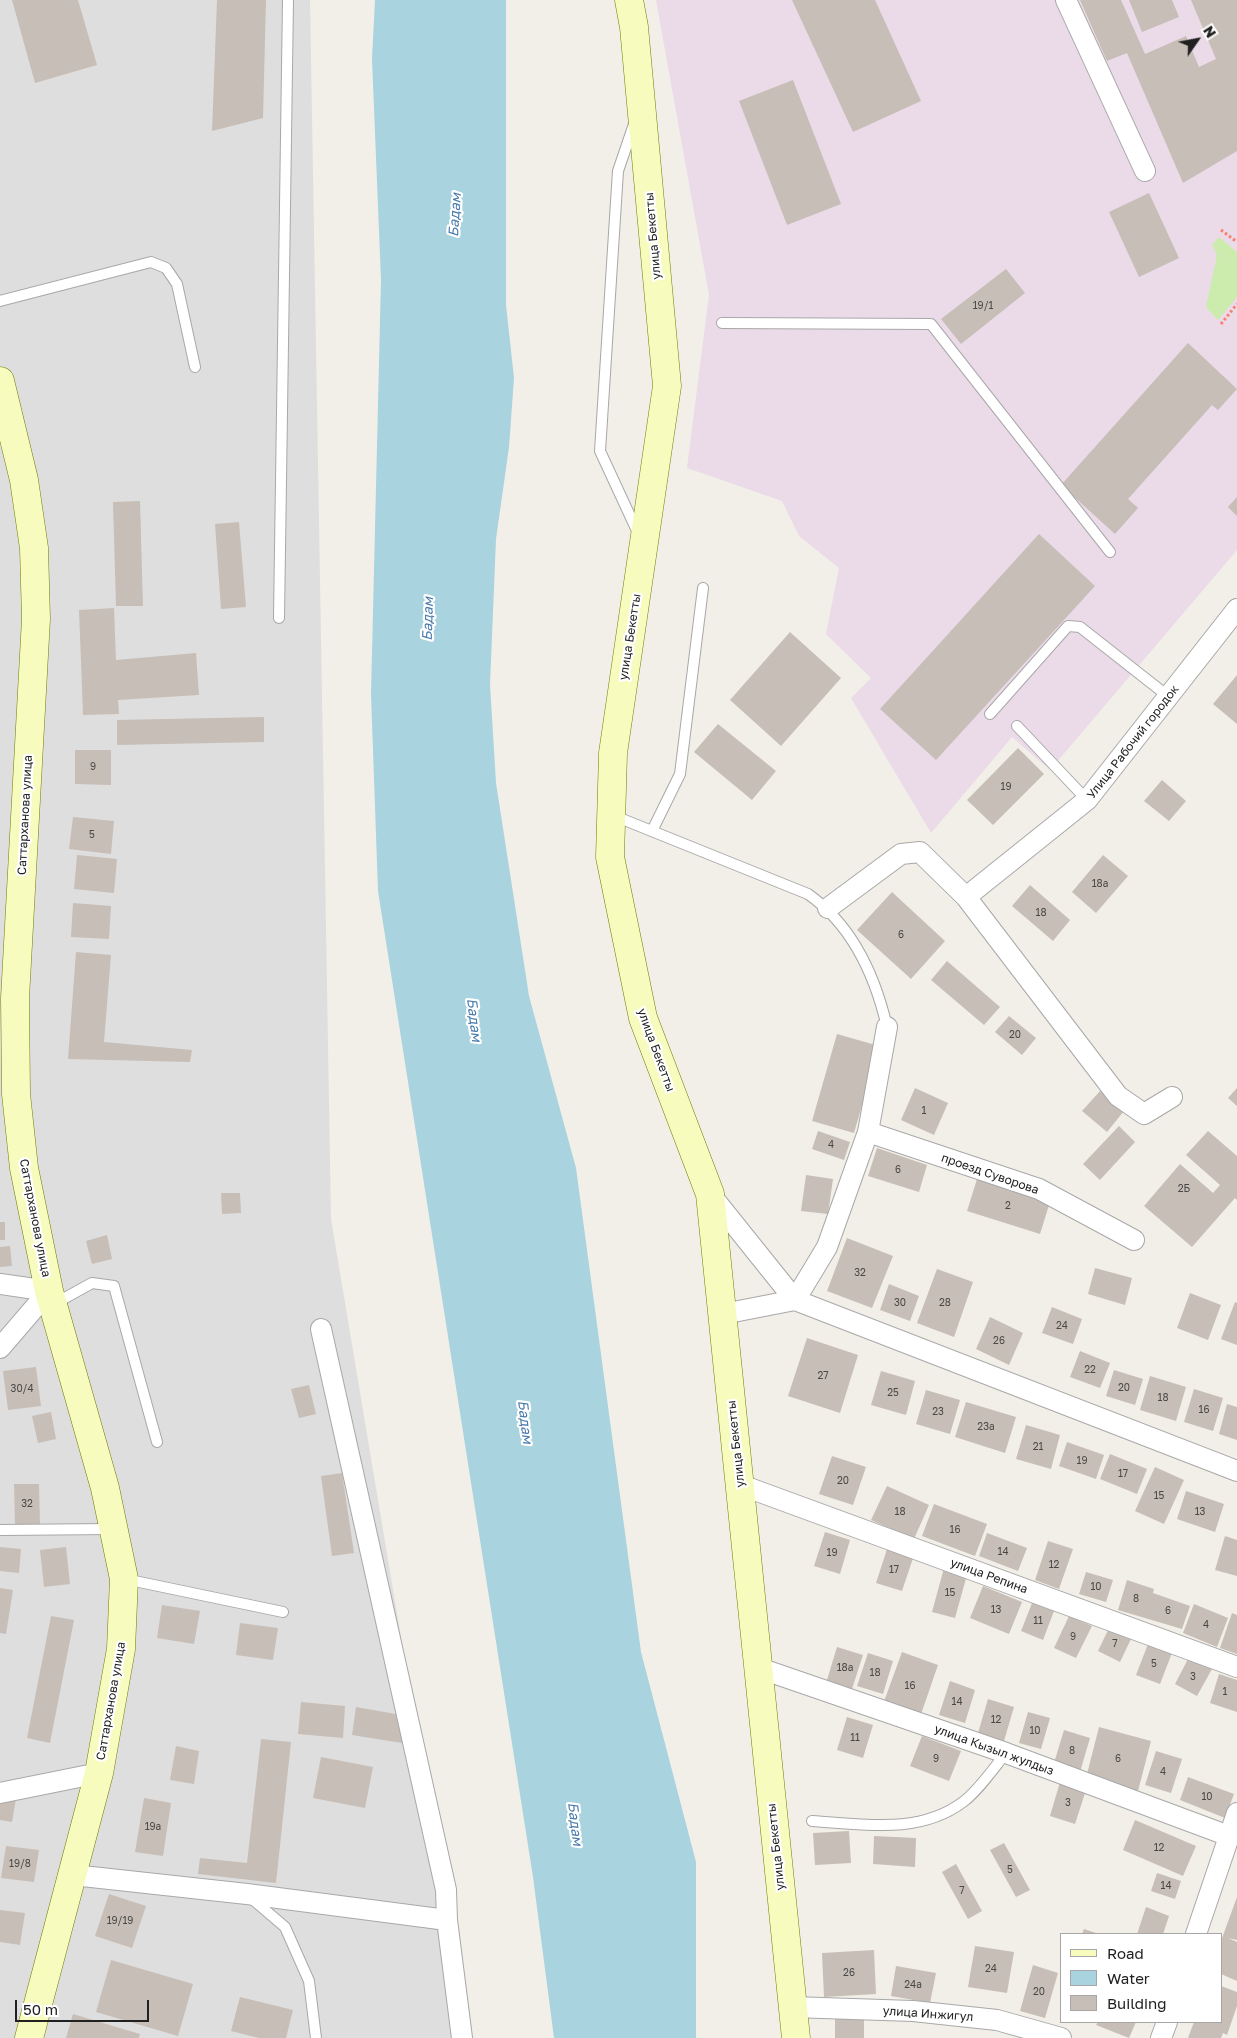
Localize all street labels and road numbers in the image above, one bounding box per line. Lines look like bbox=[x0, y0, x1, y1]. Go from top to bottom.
street label: улица Бекетты bbox=[642, 192, 664, 280]
street label: улица Бекетты bbox=[616, 593, 644, 681]
street label: Улица Рабочий городок bbox=[1084, 682, 1182, 802]
street label: Саттарханова улица bbox=[15, 755, 35, 875]
street label: улица Бекетты bbox=[634, 1006, 678, 1094]
street label: проезд Суворова bbox=[939, 1151, 1041, 1197]
street label: Саттарханова улица bbox=[16, 1158, 54, 1278]
street label: улица Бекетты bbox=[724, 1400, 748, 1488]
street label: улица Репина bbox=[948, 1555, 1030, 1597]
street label: Саттарханова улица bbox=[93, 1641, 129, 1761]
street label: улица Кызыл жулдыз bbox=[932, 1722, 1056, 1778]
street label: улица Бекетты bbox=[764, 1803, 788, 1891]
street label: улица Инжигул bbox=[882, 2004, 974, 2024]

